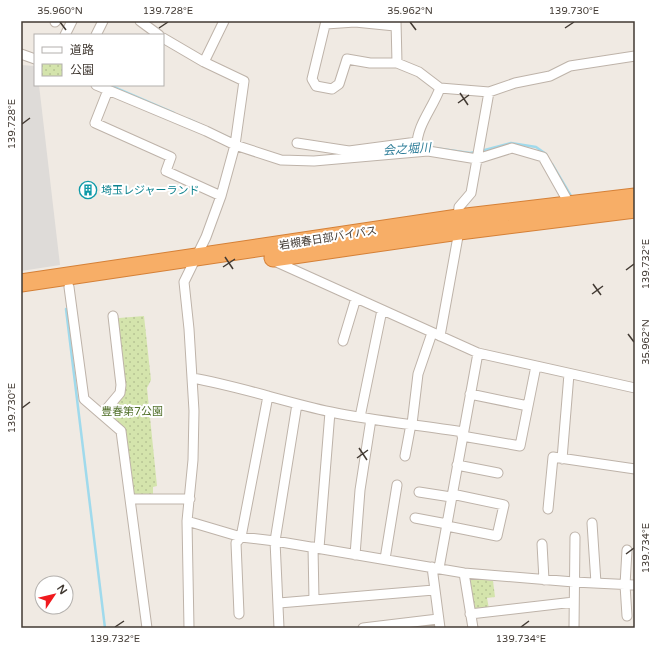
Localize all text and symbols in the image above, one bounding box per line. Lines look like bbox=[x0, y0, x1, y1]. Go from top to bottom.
text: 35.960°N bbox=[37, 5, 83, 17]
text: 139.728°E bbox=[143, 5, 193, 17]
text: 35.962°N bbox=[387, 5, 433, 17]
text: 139.730°E bbox=[549, 5, 599, 17]
legend bbox=[34, 34, 164, 86]
text: 道路 bbox=[70, 43, 94, 57]
text: 公園 bbox=[70, 63, 94, 77]
text: 139.728°E bbox=[6, 99, 18, 149]
water label: 会之堀川 bbox=[383, 140, 433, 158]
building icon: 埼玉レジャーランド bbox=[78, 180, 98, 200]
place label: 埼玉レジャーランド bbox=[101, 184, 199, 197]
street label: 岩槻春日部バイパス bbox=[278, 224, 378, 252]
text: 139.732°E bbox=[640, 239, 652, 289]
text: 35.962°N bbox=[640, 319, 652, 365]
text: 139.730°E bbox=[6, 383, 18, 433]
park label: 豊春第7公園 bbox=[101, 405, 163, 418]
text: 139.734°E bbox=[640, 523, 652, 573]
north arrow bbox=[34, 575, 74, 615]
text: N bbox=[54, 582, 70, 597]
text: 139.732°E bbox=[90, 633, 140, 645]
text: 139.734°E bbox=[496, 633, 546, 645]

